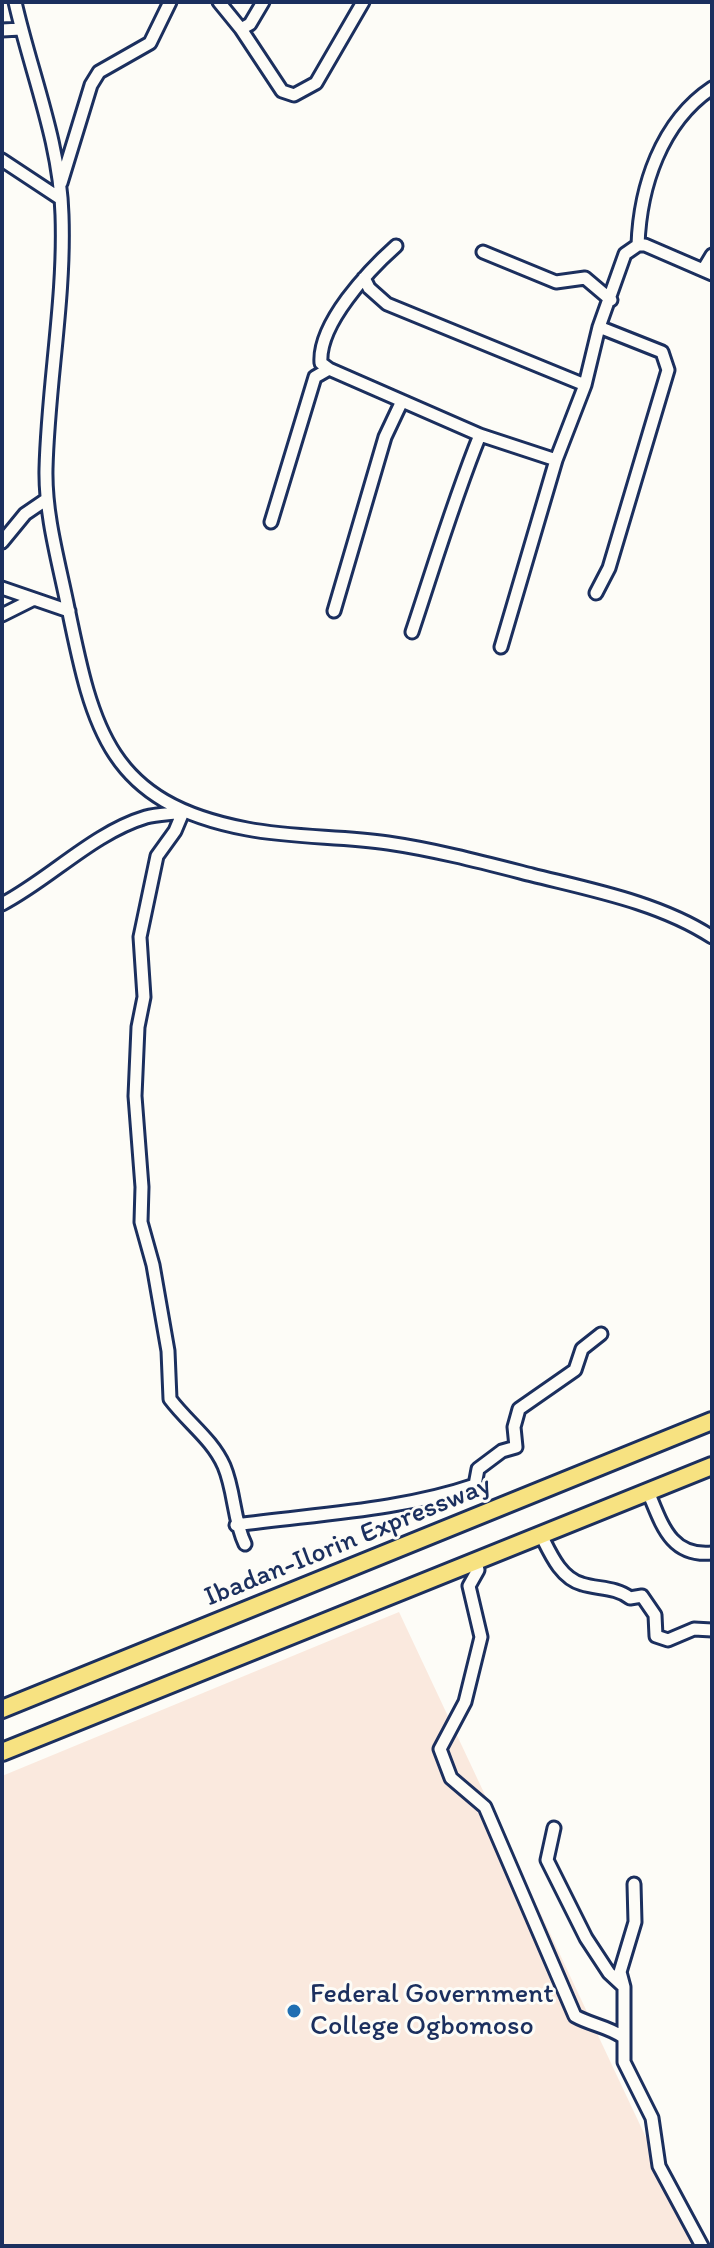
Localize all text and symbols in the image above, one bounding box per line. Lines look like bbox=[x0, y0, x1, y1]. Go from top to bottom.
street label: Ibadan-Ilorin Expressway bbox=[200, 1469, 496, 1615]
place label: Federal Government College Ogbomoso bbox=[310, 1978, 554, 2044]
marker: Federal Government College Ogbomoso bbox=[285, 2002, 303, 2020]

